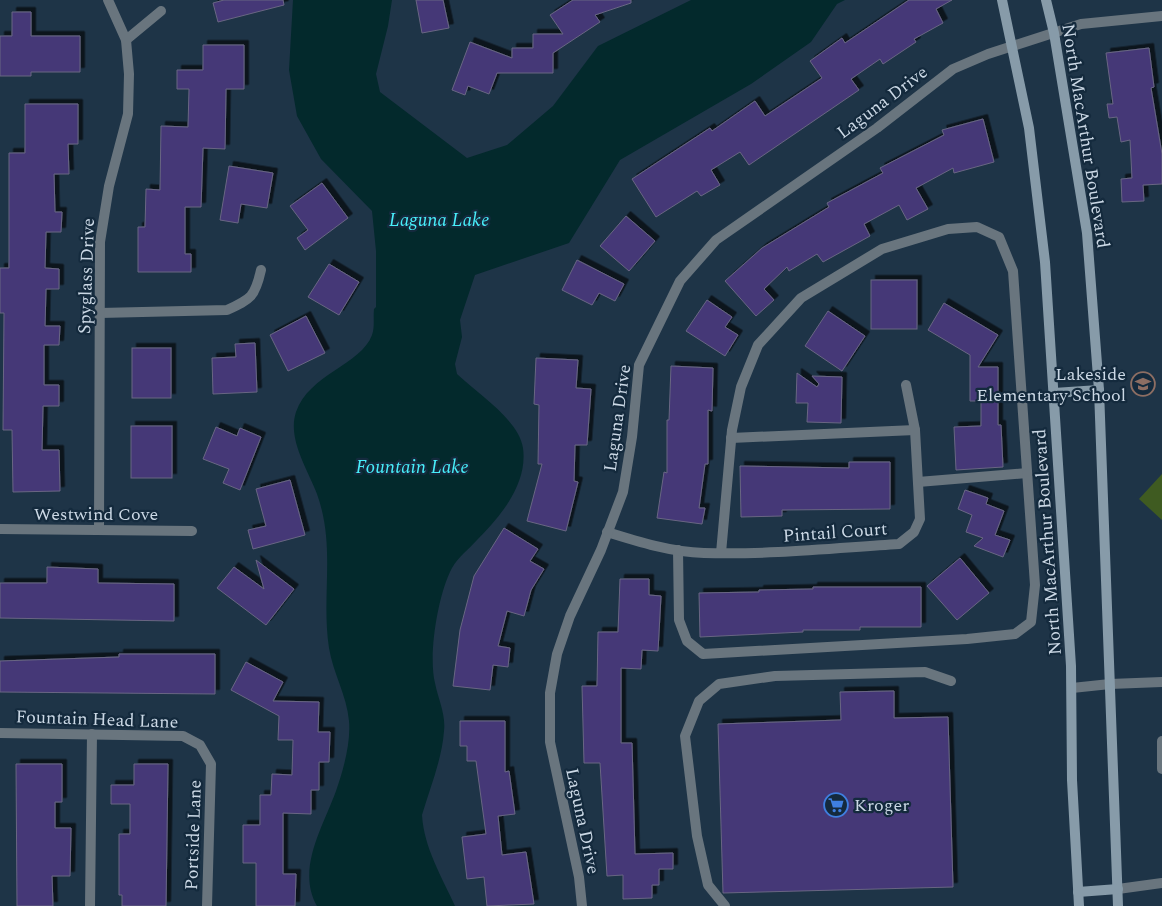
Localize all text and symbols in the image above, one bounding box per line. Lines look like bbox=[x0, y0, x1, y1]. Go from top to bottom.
street label: North MacArthur Boulevard bbox=[1054, 22, 1117, 250]
street label: Laguna Drive bbox=[831, 59, 933, 146]
water label: Laguna Lake bbox=[389, 206, 489, 235]
street label: Spyglass Drive bbox=[71, 218, 102, 335]
place label: Lakeside Elementary School bbox=[976, 361, 1126, 409]
street label: Laguna Drive bbox=[597, 363, 638, 473]
school or university icon: Lakeside Elementary School bbox=[1130, 371, 1156, 397]
street label: North MacArthur Boulevard bbox=[1026, 428, 1069, 656]
water label: Fountain Lake bbox=[355, 453, 469, 482]
street label: Westwind Cove bbox=[34, 501, 158, 528]
street label: Pintail Court bbox=[782, 515, 888, 550]
street label: Fountain Head Lane bbox=[15, 703, 179, 736]
street label: Laguna Drive bbox=[558, 766, 607, 877]
street label: Portside Lane bbox=[178, 779, 209, 891]
supermarket icon: Kroger bbox=[823, 792, 849, 818]
place label: Kroger bbox=[854, 792, 909, 819]

